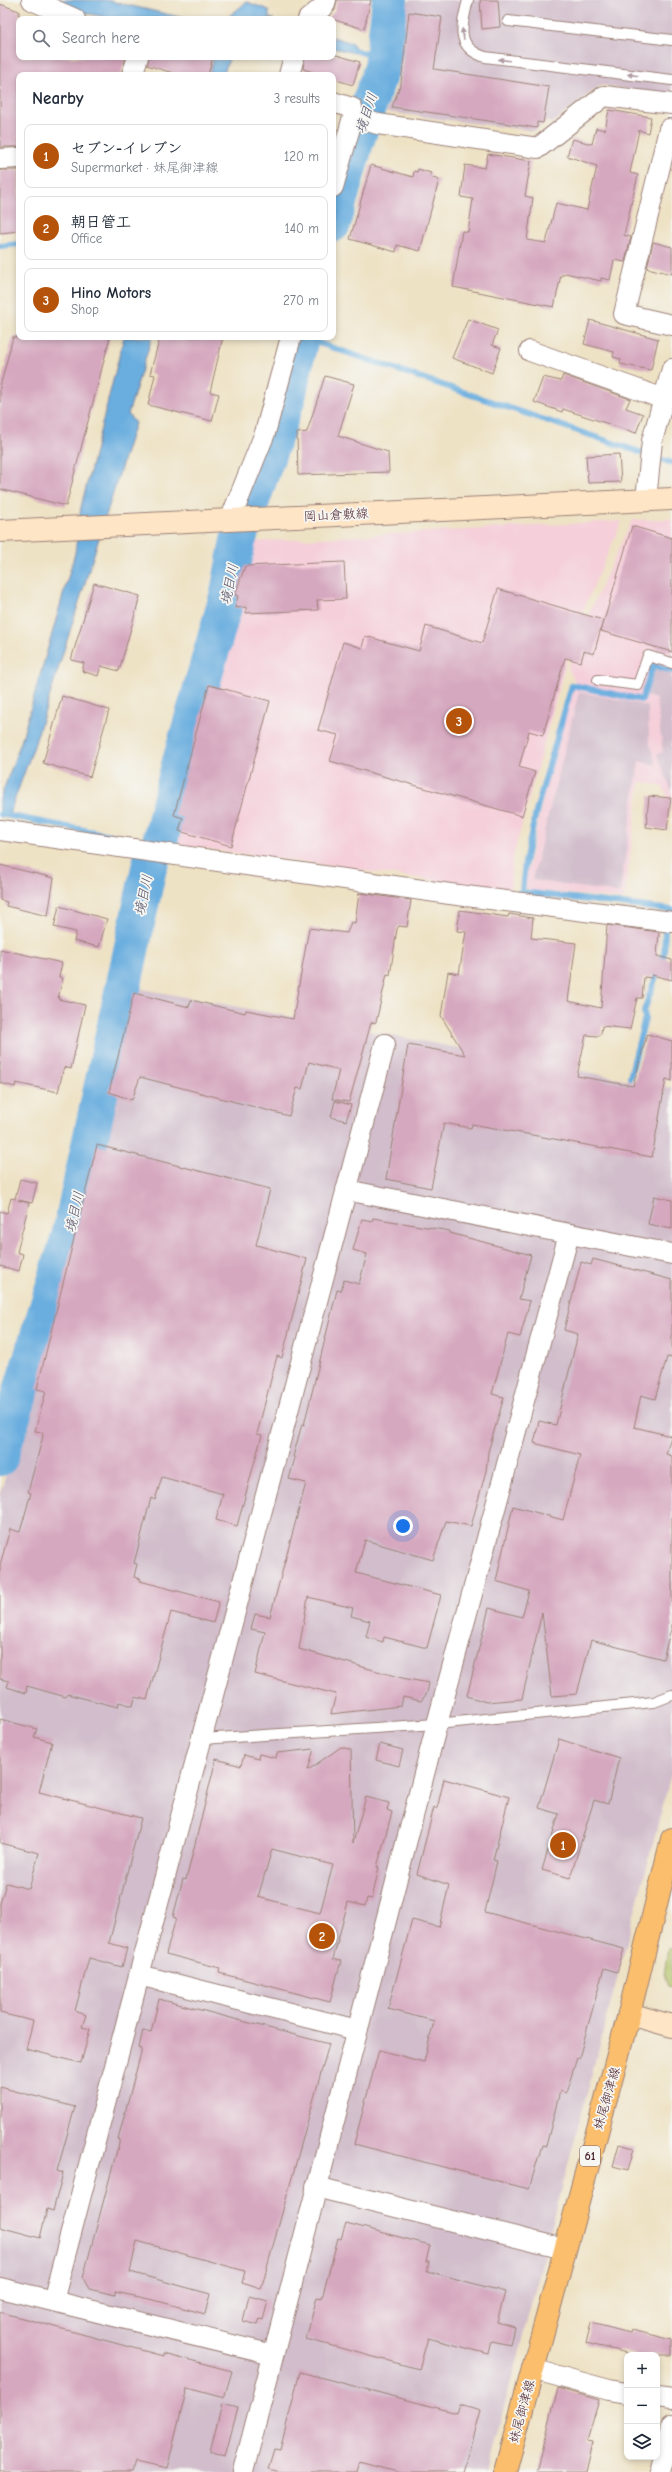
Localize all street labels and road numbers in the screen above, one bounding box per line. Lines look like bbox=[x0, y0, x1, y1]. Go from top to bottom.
street label: 岡山倉敷線 bbox=[303, 505, 370, 524]
street label: 妹尾御津線 bbox=[590, 2064, 623, 2131]
road number: 61 bbox=[580, 2146, 600, 2166]
street label: 妹尾御津線 bbox=[506, 2377, 537, 2444]

